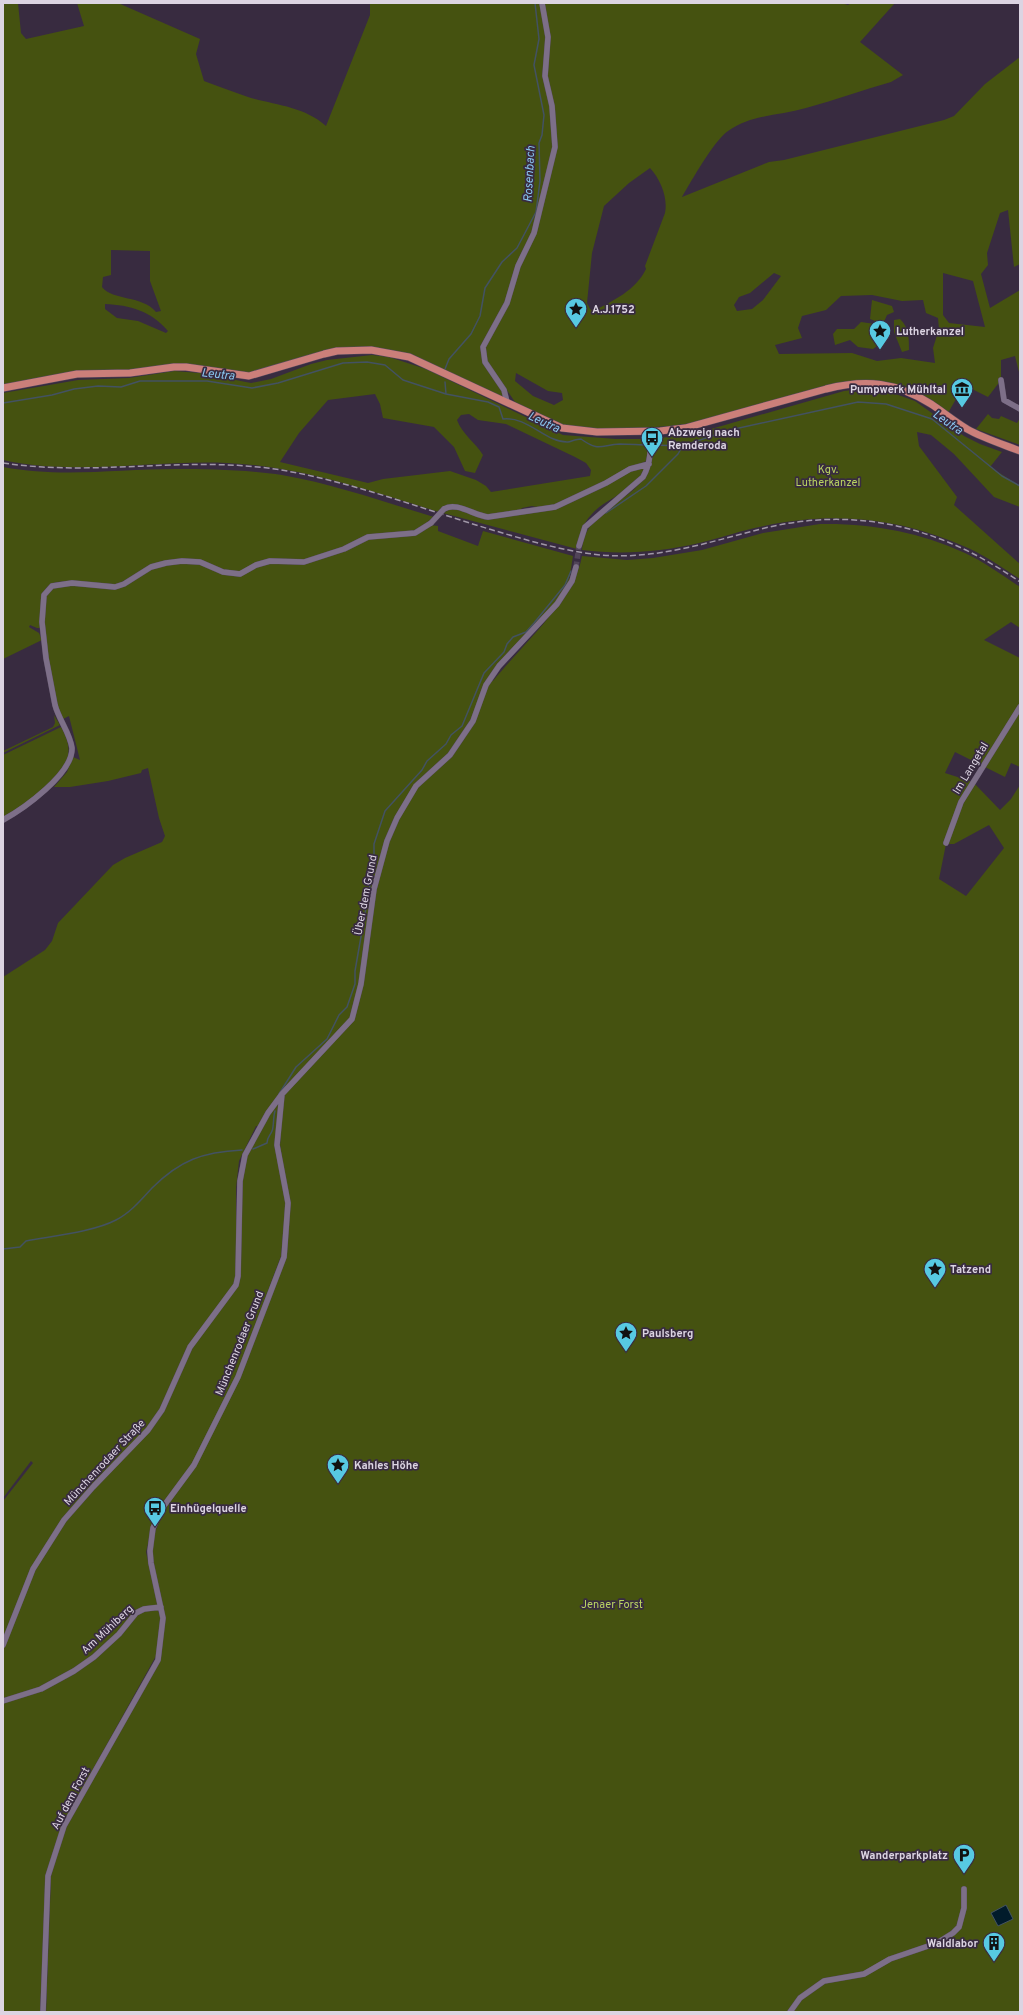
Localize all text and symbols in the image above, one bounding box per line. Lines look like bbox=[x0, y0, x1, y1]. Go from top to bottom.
water label: Rosenbach bbox=[521, 145, 539, 203]
place icon: A.J.1752 bbox=[563, 296, 589, 329]
place label: A.J.1752 bbox=[592, 303, 635, 317]
place icon: Lutherkanzel bbox=[867, 318, 893, 351]
place label: Lutherkanzel bbox=[896, 325, 964, 339]
water label: Leutra bbox=[200, 365, 236, 385]
museum icon: Pumpwerk Mühltal bbox=[949, 376, 975, 409]
place label: Pumpwerk Mühltal bbox=[850, 383, 946, 397]
water label: Leutra bbox=[929, 407, 966, 439]
water label: Leutra bbox=[525, 409, 563, 438]
bus stop icon: Abzweig nach Remderoda bbox=[639, 425, 665, 458]
place label: Abzweig nach Remderoda bbox=[668, 426, 740, 453]
park label: Kgv. Lutherkanzel bbox=[796, 463, 860, 490]
street label: Im Langetal bbox=[950, 740, 992, 797]
street label: Über dem Grund bbox=[350, 854, 381, 937]
place icon: Tatzend bbox=[922, 1256, 948, 1289]
place label: Tatzend bbox=[950, 1263, 991, 1277]
street label: Münchenrodaer Grund bbox=[213, 1289, 267, 1398]
place icon: Paulsberg bbox=[613, 1320, 639, 1353]
place label: Paulsberg bbox=[642, 1327, 693, 1341]
street label: Münchenrodaer Straße bbox=[61, 1417, 148, 1509]
place icon: Kahles Höhe bbox=[325, 1452, 351, 1485]
place label: Kahles Höhe bbox=[354, 1459, 418, 1473]
bus stop icon: Einhügelquelle bbox=[142, 1495, 168, 1528]
place label: Einhügelquelle bbox=[170, 1502, 247, 1516]
park label: Jenaer Forst bbox=[581, 1598, 643, 1612]
street label: Am Mühlberg bbox=[79, 1602, 137, 1657]
street label: Auf dem Forst bbox=[49, 1765, 93, 1832]
parking icon: Wanderparkplatz bbox=[951, 1842, 977, 1875]
place label: Wanderparkplatz bbox=[860, 1849, 948, 1863]
building icon: Waldlabor bbox=[981, 1930, 1007, 1963]
place label: Waldlabor bbox=[927, 1937, 978, 1951]

